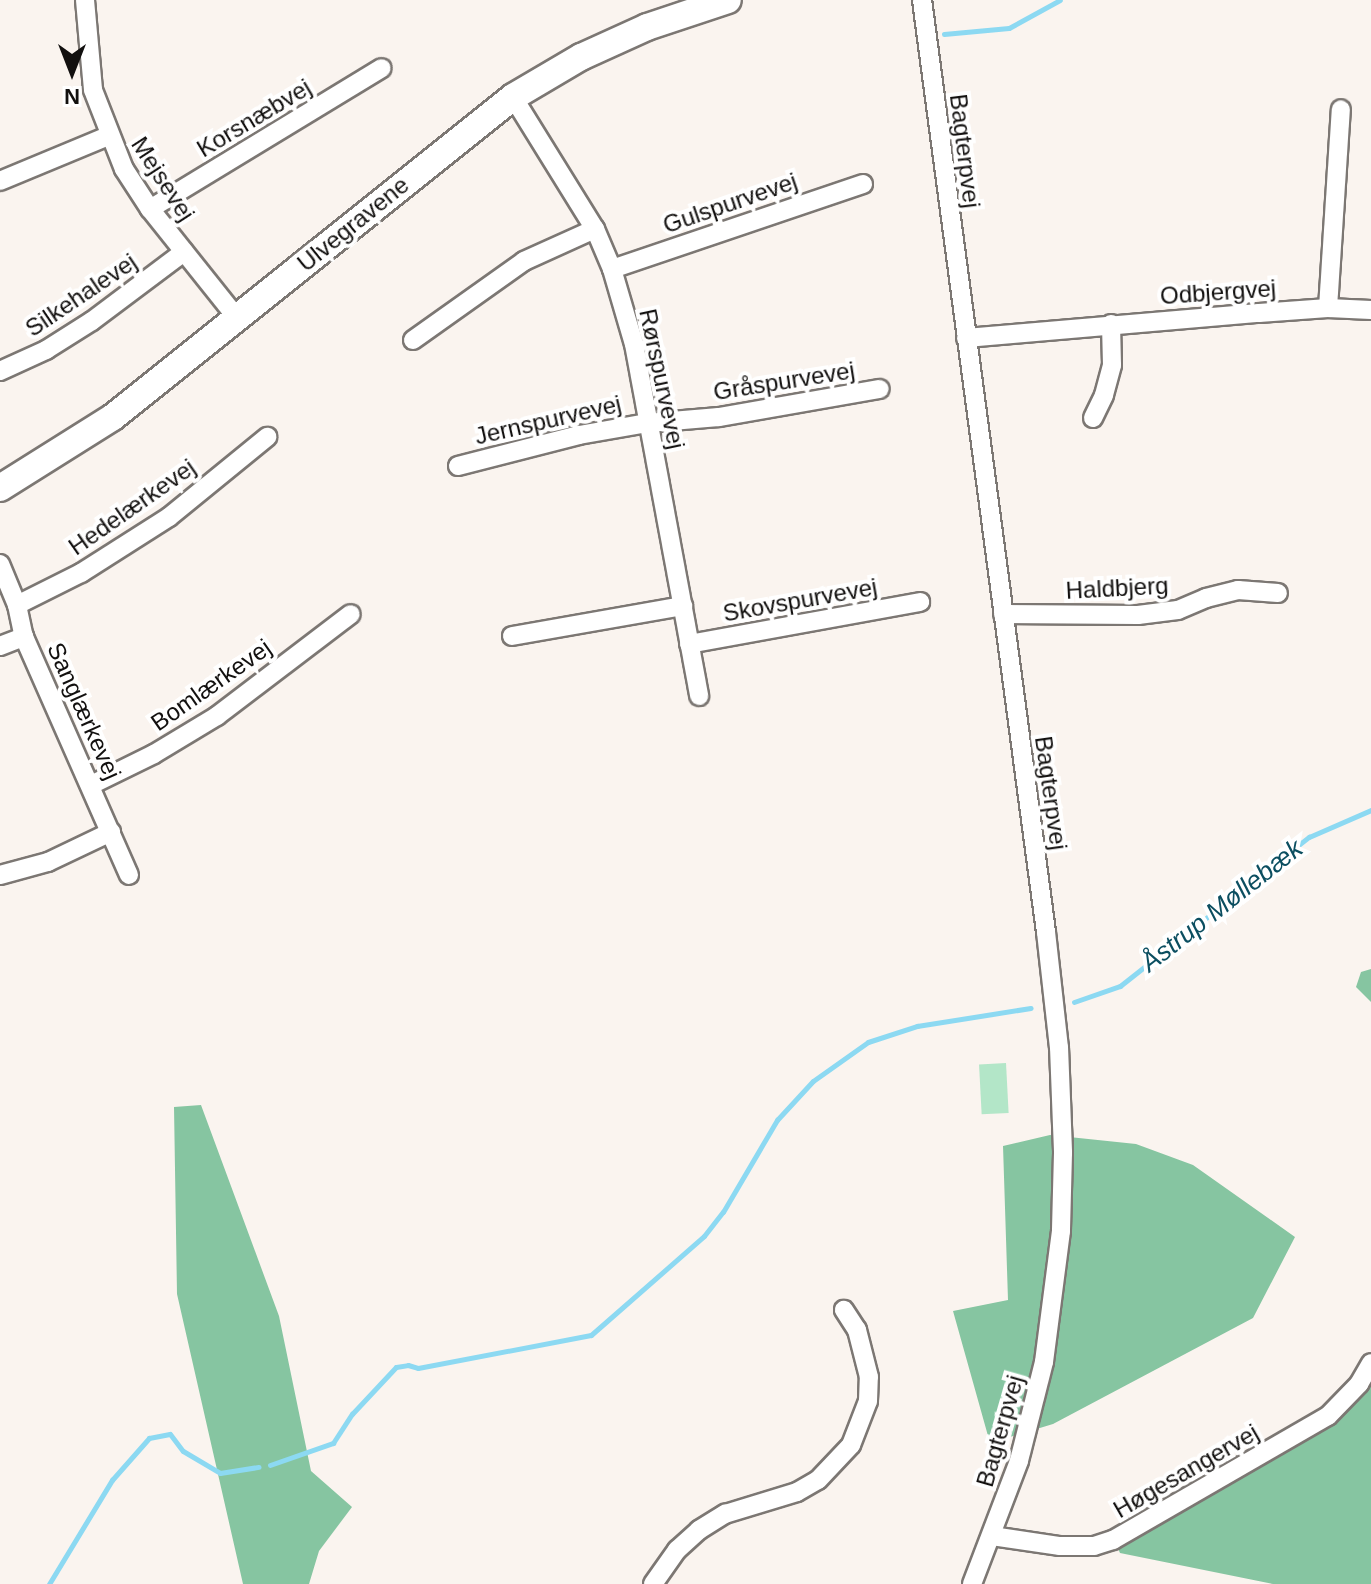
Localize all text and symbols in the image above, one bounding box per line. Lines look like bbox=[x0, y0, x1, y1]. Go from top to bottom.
north arrow bbox=[32, 32, 112, 112]
street label: Korsnæbvej bbox=[192, 73, 316, 163]
text: N bbox=[64, 84, 80, 109]
street label: Bagterpvej bbox=[944, 92, 986, 210]
street label: Mejsevej bbox=[125, 131, 201, 227]
street label: Gulspurvevej bbox=[659, 167, 801, 239]
street label: Ulvegravene bbox=[292, 170, 414, 278]
street label: Silkehalevej bbox=[20, 247, 142, 343]
street label: Odbjergvej bbox=[1159, 274, 1277, 310]
street label: Rørspurvevej bbox=[633, 306, 691, 452]
street label: Gråspurvevej bbox=[711, 356, 857, 406]
street label: Jernspurvevej bbox=[472, 389, 624, 451]
street label: Hedelærkevej bbox=[63, 453, 201, 561]
street label: Haldbjerg bbox=[1065, 571, 1169, 605]
street label: Skovspurvevej bbox=[721, 572, 879, 628]
street label: Bomlærkevej bbox=[145, 633, 277, 737]
street label: Sanglærkevej bbox=[41, 638, 127, 784]
street label: Bagterpvej bbox=[1029, 734, 1073, 852]
water label: Åstrup Møllebæk bbox=[1135, 833, 1309, 979]
street label: Bagterpvej bbox=[970, 1372, 1030, 1490]
street label: Høgesangervej bbox=[1108, 1418, 1264, 1524]

